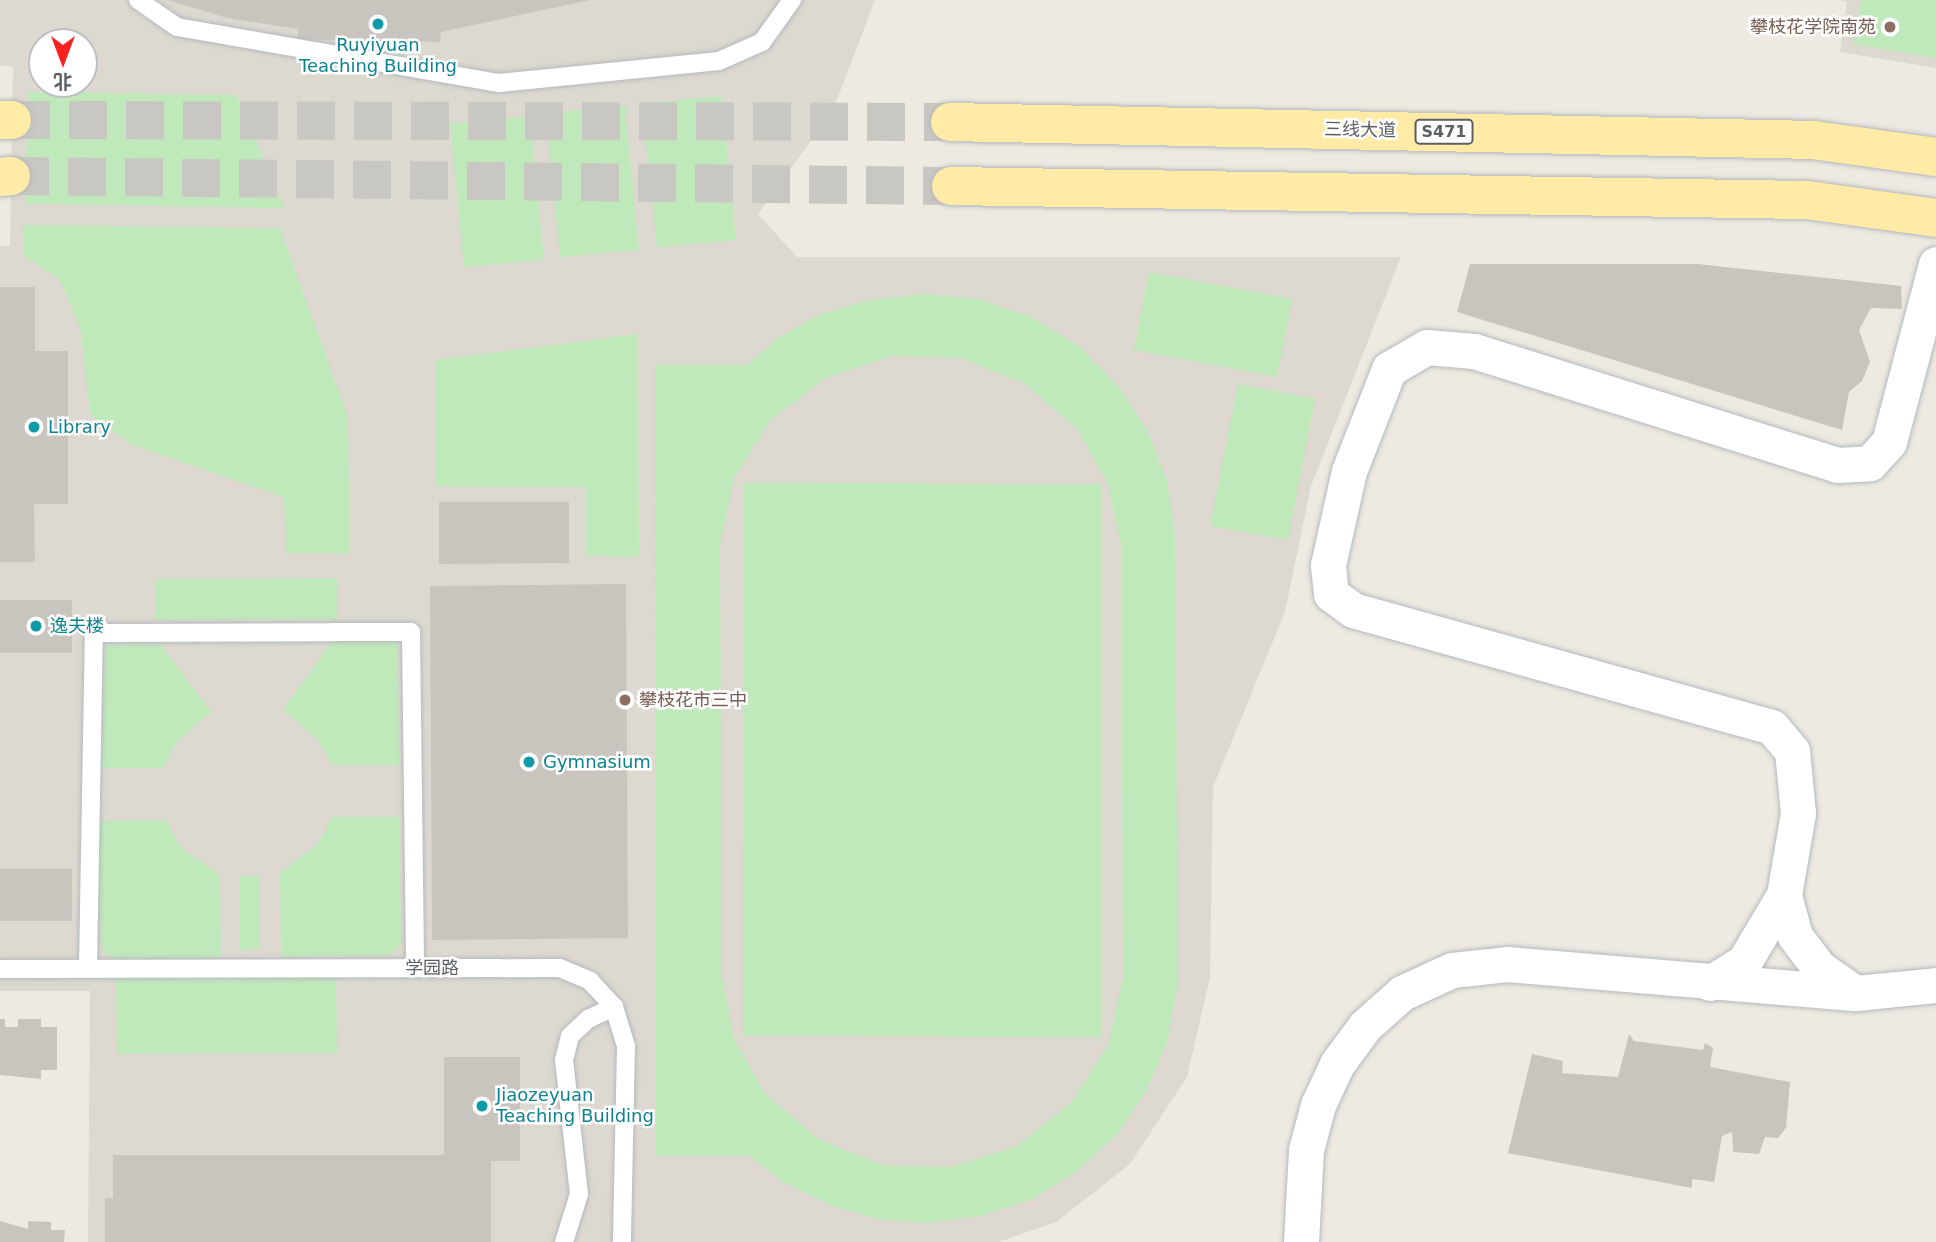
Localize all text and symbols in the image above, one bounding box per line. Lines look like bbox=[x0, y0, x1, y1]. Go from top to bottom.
marker: Ruyiyuan Teaching Building bbox=[370, 16, 386, 32]
place label: 攀枝花学院南苑 bbox=[1750, 16, 1876, 38]
marker: 攀枝花学院南苑 bbox=[1882, 19, 1898, 35]
north arrow bbox=[28, 28, 98, 98]
place label: Ruyiyuan Teaching Building bbox=[299, 35, 457, 78]
text: 北 bbox=[54, 71, 73, 93]
street label: 三线大道 bbox=[1324, 119, 1396, 141]
road number: S471 bbox=[1414, 120, 1474, 144]
place label: Library bbox=[48, 416, 111, 438]
marker: Library bbox=[26, 419, 42, 435]
place label: 逸夫楼 bbox=[50, 615, 104, 637]
marker: 逸夫楼 bbox=[28, 618, 44, 634]
place label: 攀枝花市三中 bbox=[639, 689, 747, 711]
marker: 攀枝花市三中 bbox=[617, 692, 633, 708]
place label: Gymnasium bbox=[543, 751, 651, 773]
marker: Gymnasium bbox=[521, 754, 537, 770]
street label: 学园路 bbox=[405, 957, 459, 979]
place label: Jiaozeyuan Teaching Building bbox=[496, 1085, 654, 1128]
marker: Jiaozeyuan Teaching Building bbox=[474, 1098, 490, 1114]

